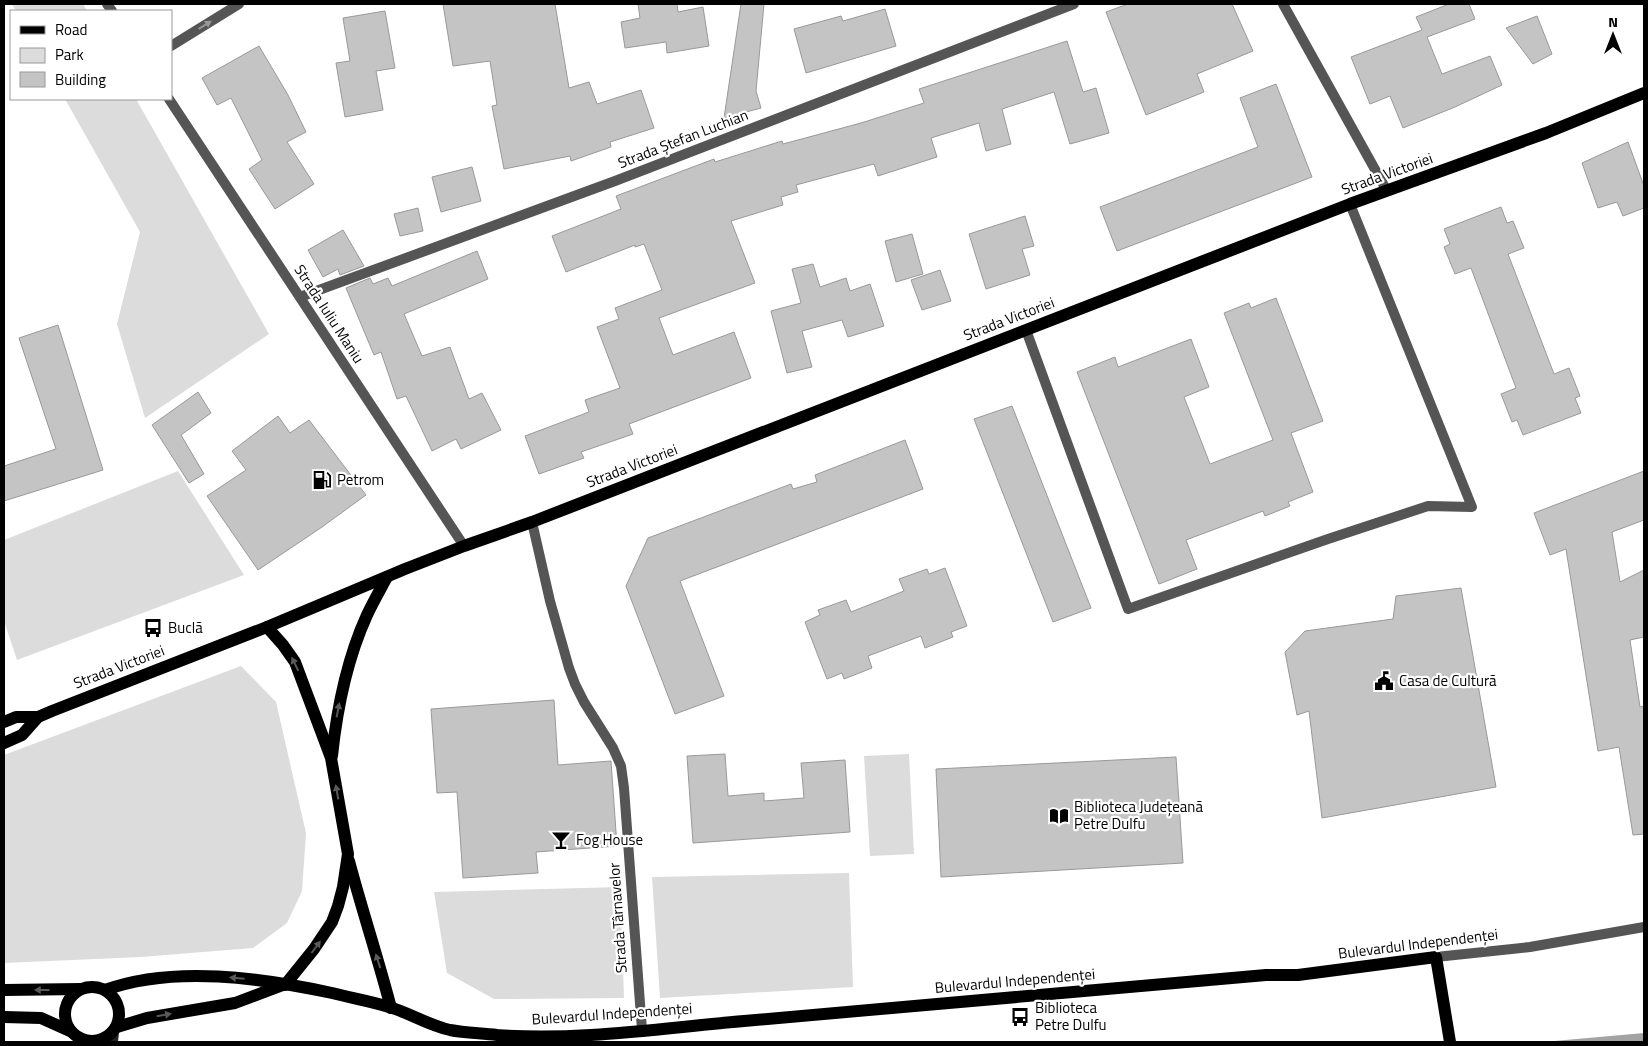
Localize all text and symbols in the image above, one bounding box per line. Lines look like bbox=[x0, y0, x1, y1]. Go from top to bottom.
legend bbox=[10, 10, 172, 100]
north arrow bbox=[1588, 10, 1638, 60]
text: N bbox=[1608, 11, 1618, 32]
text: Road bbox=[55, 18, 87, 41]
one-way arrow bbox=[199, 20, 212, 29]
text: Park bbox=[55, 43, 84, 66]
text: Building bbox=[55, 68, 106, 91]
street label: Strada Ștefan Luchian bbox=[614, 103, 751, 174]
street label: Strada Victoriei bbox=[1338, 146, 1436, 201]
street label: Strada Iuliu Maniu bbox=[289, 260, 370, 368]
street label: Strada Victoriei bbox=[960, 291, 1058, 346]
street label: Strada Victoriei bbox=[583, 438, 681, 493]
place label: Petrom bbox=[337, 468, 384, 491]
fuel station icon: Petrom bbox=[311, 469, 333, 491]
place label: Buclă bbox=[168, 616, 203, 639]
bus stop icon: Buclă bbox=[142, 617, 164, 639]
street label: Strada Victoriei bbox=[70, 639, 168, 694]
one-way arrow bbox=[291, 657, 299, 671]
place label: Casa de Cultură bbox=[1399, 669, 1497, 692]
public building icon: Casa de Cultură bbox=[1373, 670, 1395, 692]
one-way arrow bbox=[334, 702, 342, 717]
one-way arrow bbox=[333, 784, 341, 800]
place label: Biblioteca Județeană Petre Dulfu bbox=[1074, 795, 1203, 835]
library icon: Biblioteca Județeană Petre Dulfu bbox=[1048, 805, 1070, 827]
place label: Fog House bbox=[576, 828, 643, 851]
bar icon: Fog House bbox=[550, 829, 572, 851]
street label: Strada Târnavelor bbox=[602, 862, 633, 974]
street label: Bulevardul Independenței bbox=[1337, 922, 1499, 965]
one-way arrow bbox=[310, 941, 321, 954]
one-way arrow bbox=[374, 953, 382, 968]
street label: Bulevardul Independenței bbox=[934, 962, 1096, 999]
one-way arrow bbox=[228, 974, 244, 982]
one-way arrow bbox=[34, 986, 50, 994]
street label: Bulevardul Independenței bbox=[531, 996, 693, 1031]
place label: Biblioteca Petre Dulfu bbox=[1035, 996, 1107, 1036]
bus stop icon: Biblioteca Petre Dulfu bbox=[1009, 1006, 1031, 1028]
one-way arrow bbox=[156, 1011, 172, 1019]

